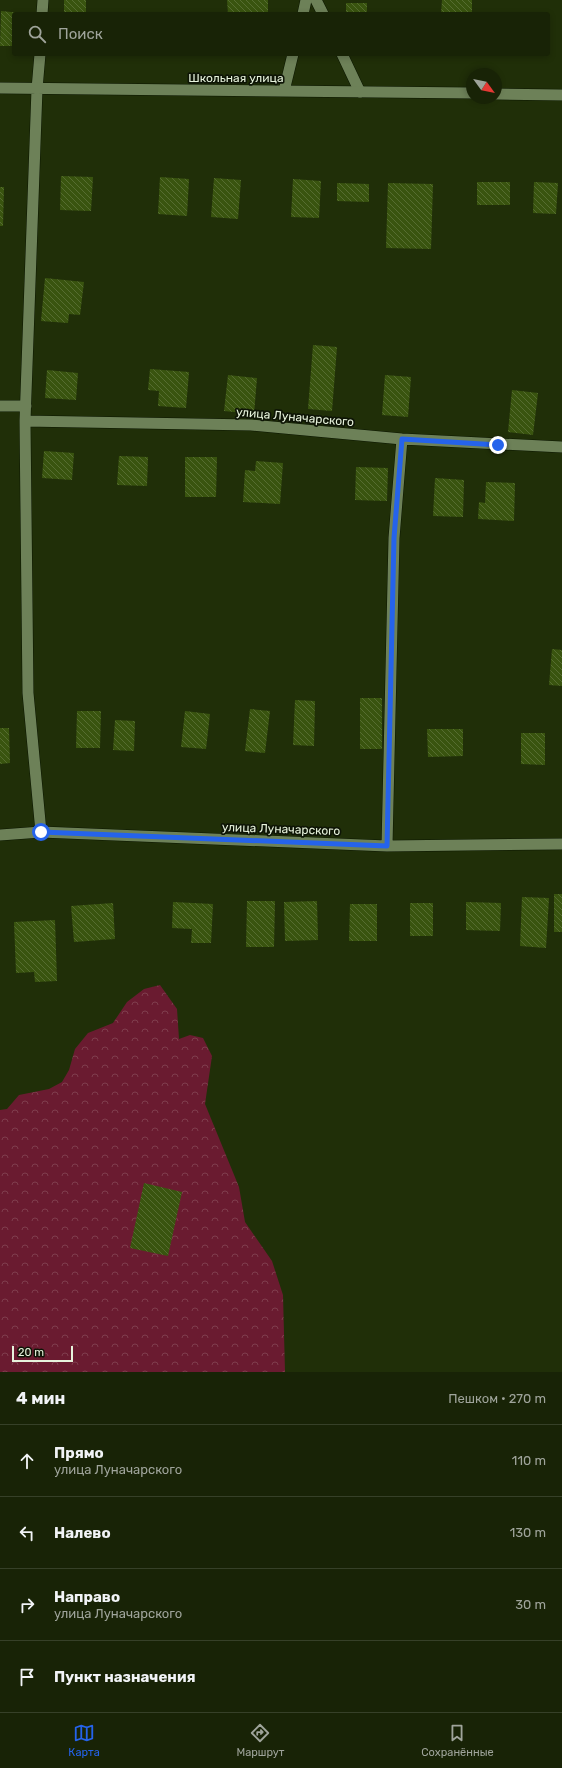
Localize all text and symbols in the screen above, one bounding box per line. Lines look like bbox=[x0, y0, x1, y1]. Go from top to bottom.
search box bbox=[12, 12, 550, 56]
icon: search bbox=[26, 23, 48, 45]
text: Поиск bbox=[58, 25, 103, 43]
north arrow bbox=[466, 68, 502, 104]
street label: Школьная улица bbox=[188, 71, 284, 85]
street label: улица Луначарского bbox=[235, 405, 355, 429]
route end bbox=[489, 436, 507, 454]
street label: улица Луначарского bbox=[222, 820, 341, 838]
route start bbox=[32, 823, 50, 841]
scale bar bbox=[12, 1344, 73, 1363]
text: 20 m bbox=[18, 1346, 44, 1359]
text: 4 мин bbox=[16, 1388, 65, 1408]
text: Пешком · 270 m bbox=[448, 1391, 546, 1406]
text: Прямо bbox=[54, 1444, 104, 1462]
icon: ahead bbox=[16, 1450, 38, 1472]
text: 110 m bbox=[512, 1453, 546, 1468]
text: улица Луначарского bbox=[54, 1462, 182, 1477]
icon: left bbox=[16, 1522, 38, 1544]
text: Налево bbox=[54, 1524, 111, 1542]
text: 130 m bbox=[510, 1525, 546, 1540]
text: Направо bbox=[54, 1588, 120, 1606]
icon: right bbox=[16, 1594, 38, 1616]
text: 30 m bbox=[515, 1597, 546, 1612]
text: улица Луначарского bbox=[54, 1606, 182, 1621]
icon: arrive bbox=[16, 1666, 38, 1688]
text: Пункт назначения bbox=[54, 1668, 196, 1686]
tab: Карта bbox=[68, 1722, 100, 1759]
tab: Маршрут bbox=[236, 1722, 284, 1759]
tab: Сохранённые bbox=[421, 1722, 494, 1759]

